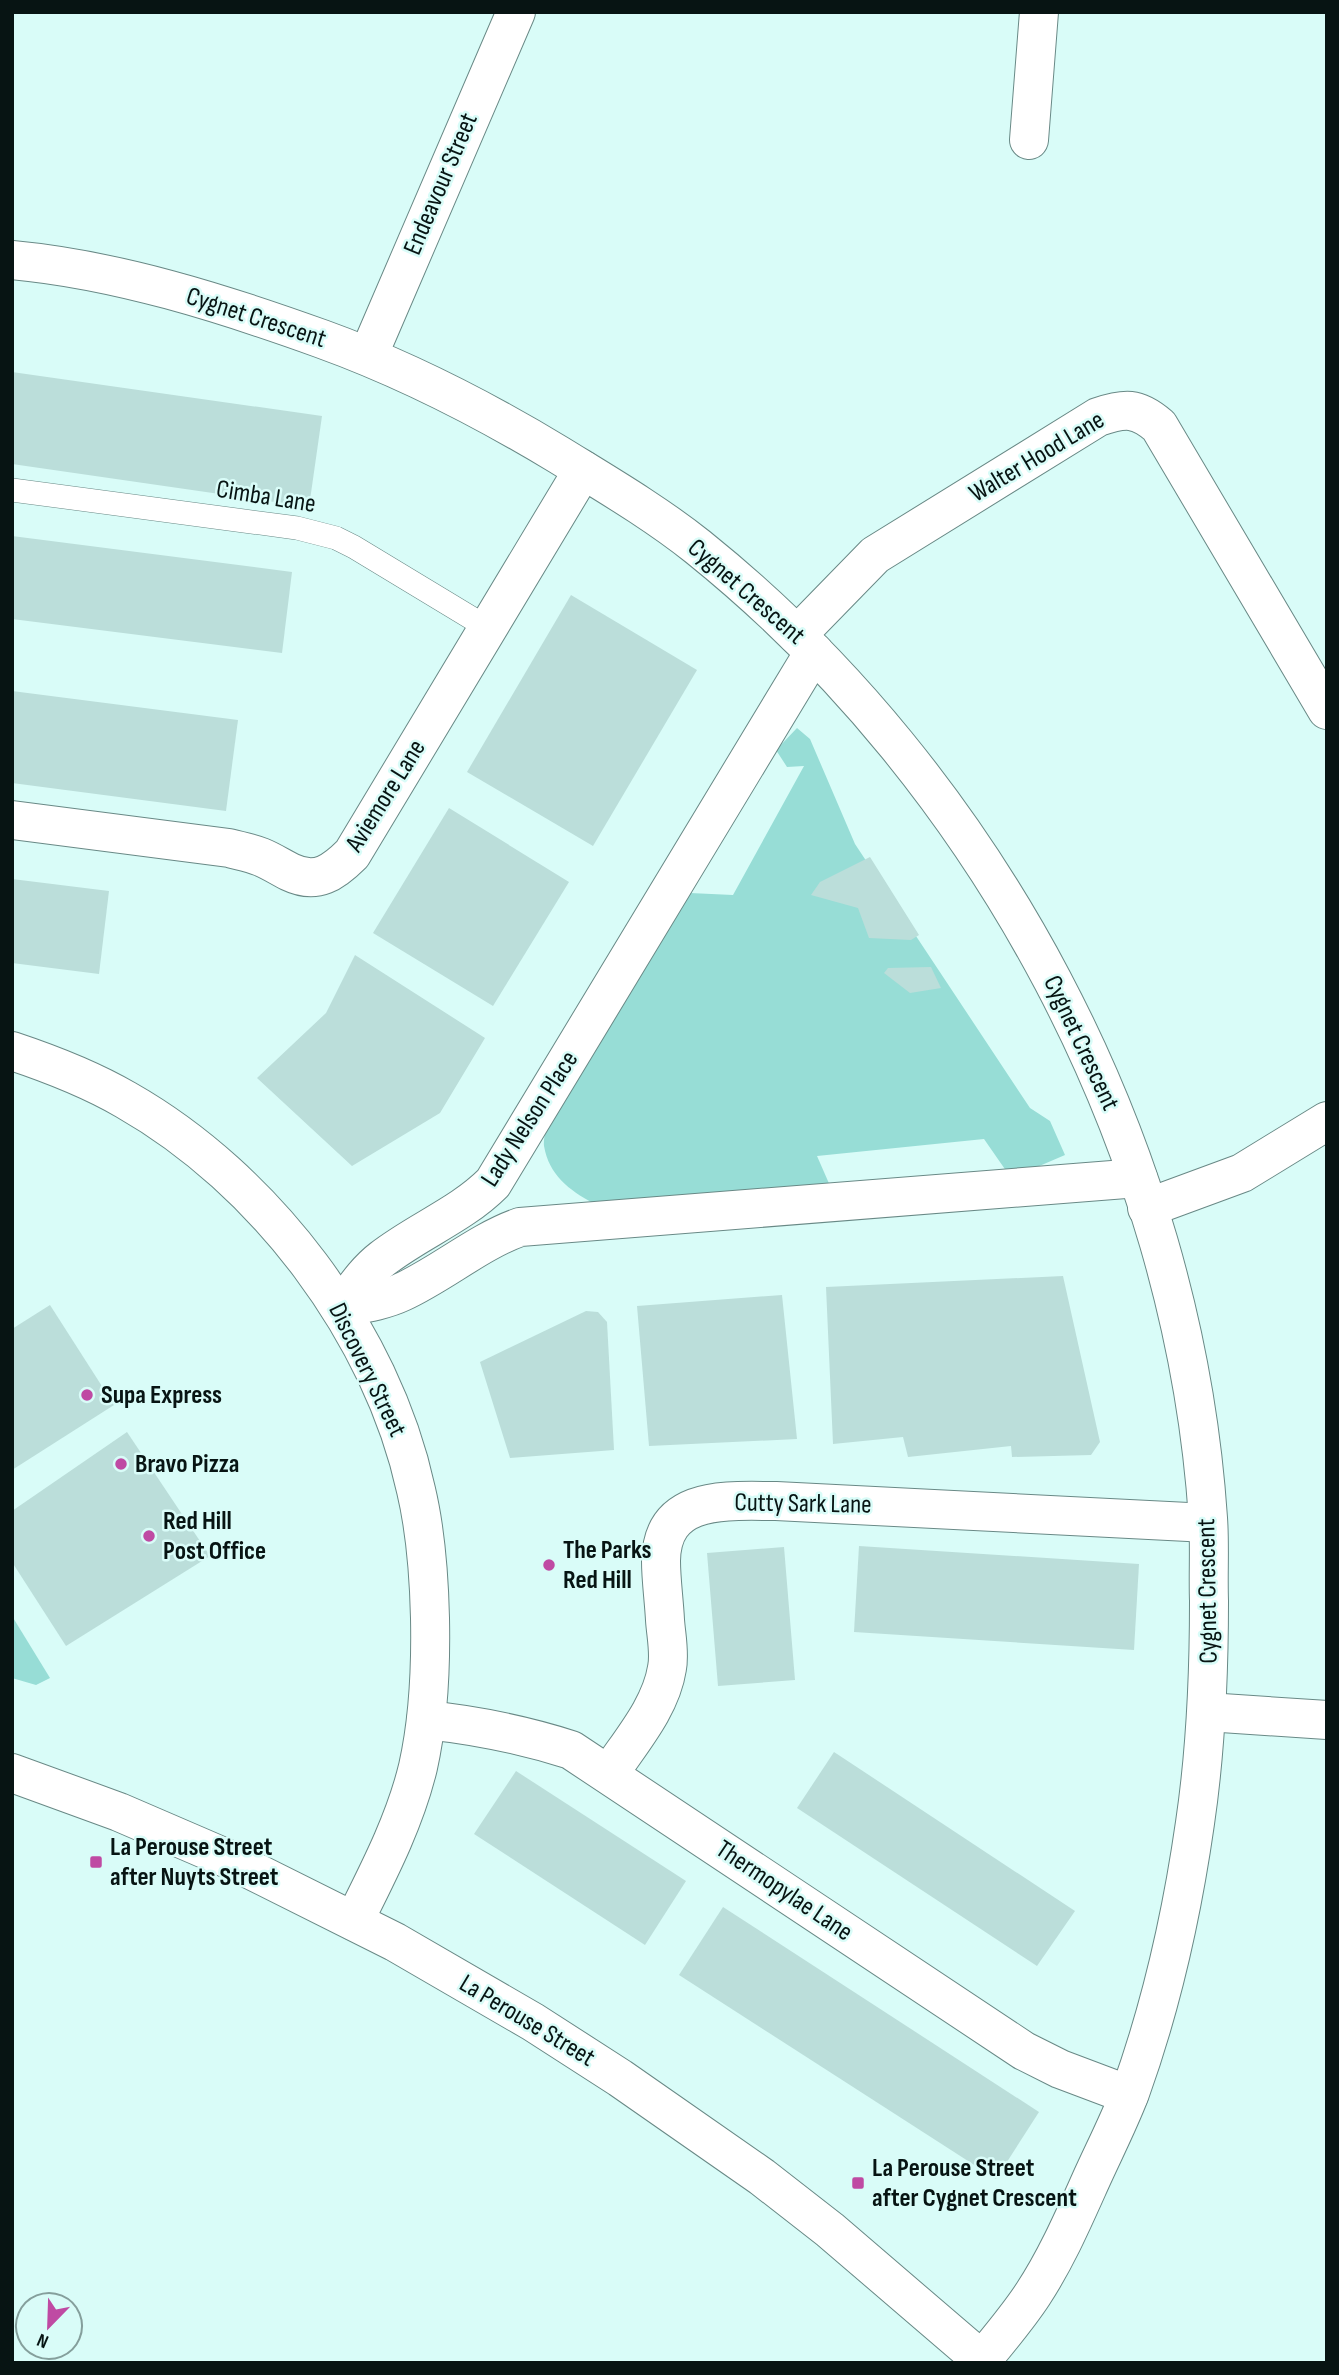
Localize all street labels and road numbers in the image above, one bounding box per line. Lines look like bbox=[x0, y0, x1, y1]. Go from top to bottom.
street label: Endeavour Street bbox=[397, 108, 485, 260]
street label: Cygnet Crescent bbox=[182, 281, 330, 355]
street label: Walter Hood Lane bbox=[964, 405, 1110, 509]
street label: Cimba Lane bbox=[214, 474, 318, 520]
street label: Cygnet Crescent bbox=[681, 533, 811, 651]
street label: Aviemore Lane bbox=[339, 734, 433, 859]
street label: Cygnet Crescent bbox=[1036, 971, 1126, 1115]
street label: Lady Nelson Place bbox=[475, 1045, 585, 1193]
street label: Discovery Street bbox=[321, 1298, 413, 1442]
street label: Cutty Sark Lane bbox=[734, 1487, 872, 1521]
street label: Cygnet Crescent bbox=[1191, 1518, 1225, 1664]
street label: Thermopylae Lane bbox=[710, 1834, 858, 1948]
street label: La Perouse Street bbox=[454, 1968, 600, 2074]

